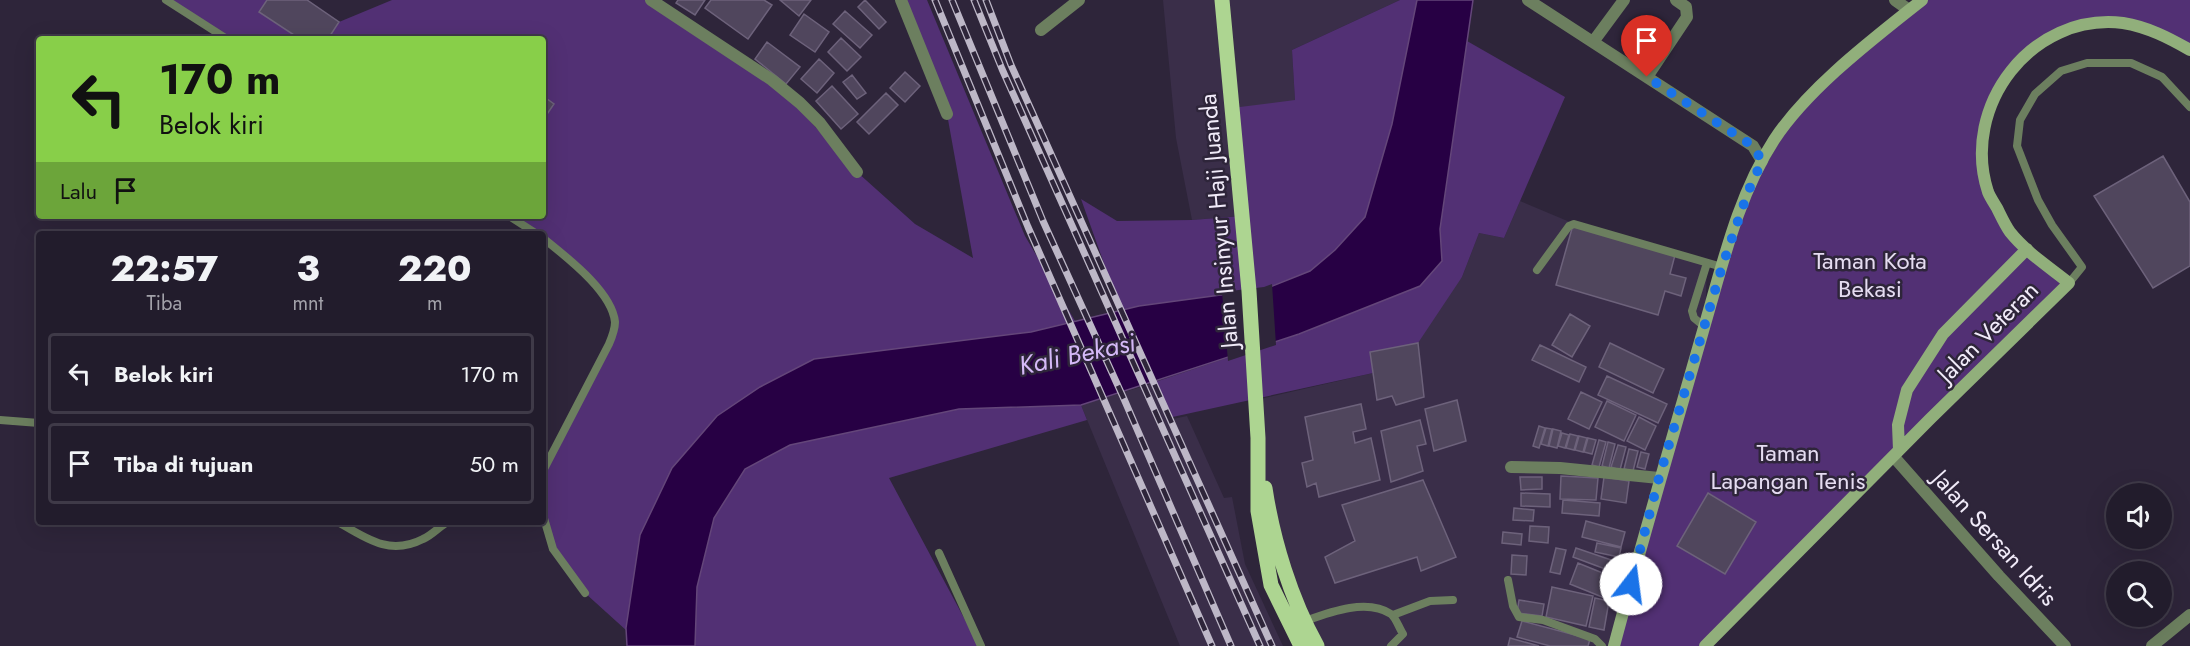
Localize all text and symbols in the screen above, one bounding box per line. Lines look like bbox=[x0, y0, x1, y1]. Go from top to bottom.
pin bbox=[1621, 15, 1672, 77]
icon: arrive bbox=[1630, 24, 1663, 57]
text: 170 m bbox=[159, 49, 281, 110]
icon: left bbox=[60, 60, 138, 138]
street label: Jalan Insinyur Haji Juanda bbox=[1190, 92, 1247, 353]
text: Belok kiri bbox=[159, 105, 264, 144]
icon: arrive bbox=[109, 174, 142, 207]
text: Lalu bbox=[60, 175, 97, 207]
text: 22:57 bbox=[110, 242, 218, 294]
text: 3 bbox=[296, 242, 320, 294]
text: 220 bbox=[398, 242, 472, 294]
park label: Taman Kota Bekasi bbox=[1813, 243, 1927, 306]
street label: Jalan Veteran bbox=[1927, 273, 2046, 392]
text: Tiba bbox=[146, 289, 182, 318]
text: mnt bbox=[293, 289, 323, 318]
text: m bbox=[427, 289, 443, 318]
water label: Kali Bekasi bbox=[1015, 323, 1139, 385]
icon: left bbox=[63, 357, 96, 390]
text: Belok kiri bbox=[114, 358, 213, 390]
text: 170 m bbox=[461, 358, 519, 390]
park label: Taman Lapangan Tenis bbox=[1711, 435, 1865, 498]
icon: arrive bbox=[63, 447, 96, 480]
text: Tiba di tujuan bbox=[114, 448, 253, 480]
text: 50 m bbox=[470, 448, 519, 480]
street label: Jalan Sersan Idris bbox=[1923, 460, 2066, 614]
map controls bbox=[2106, 483, 2172, 627]
button: sound bbox=[2106, 483, 2172, 549]
position arrow bbox=[1599, 552, 1663, 616]
button: search bbox=[2106, 561, 2172, 627]

